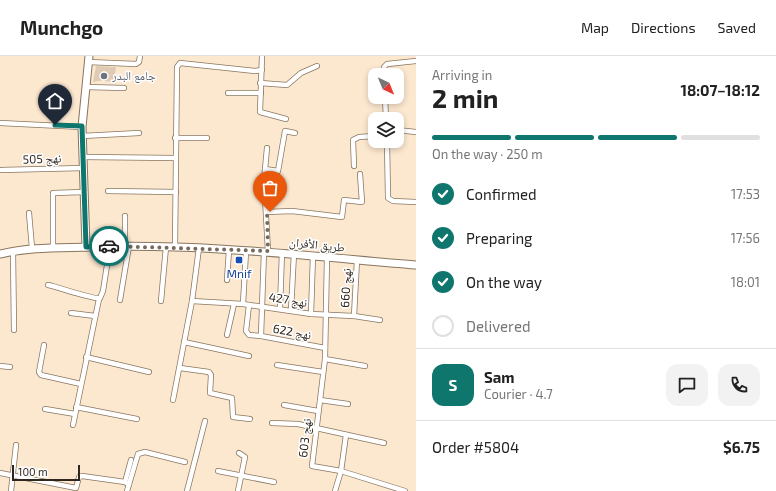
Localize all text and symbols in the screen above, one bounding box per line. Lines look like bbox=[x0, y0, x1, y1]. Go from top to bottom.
text: Munchgo bbox=[20, 16, 103, 39]
text: Map bbox=[581, 19, 609, 36]
text: Directions bbox=[631, 19, 696, 36]
text: Saved bbox=[718, 19, 756, 36]
text: Arriving in bbox=[432, 67, 492, 83]
place label: جامع البدر bbox=[111, 68, 156, 83]
north arrow bbox=[368, 68, 404, 104]
map controls bbox=[368, 68, 404, 148]
marker: جامع البدر bbox=[99, 71, 109, 81]
text: 18:07–18:12 bbox=[680, 81, 760, 99]
text: 2 min bbox=[432, 82, 498, 113]
pin bbox=[38, 84, 72, 125]
icon: home bbox=[44, 90, 66, 112]
button: layers bbox=[368, 112, 404, 148]
text: On the way · 250 m bbox=[432, 146, 543, 162]
street label: نهج 505 bbox=[22, 150, 62, 167]
pin bbox=[253, 171, 287, 212]
icon: bag bbox=[259, 177, 281, 199]
icon: check bbox=[432, 183, 454, 205]
text: Confirmed bbox=[466, 185, 537, 203]
text: 17:53 bbox=[731, 186, 760, 202]
courier bbox=[89, 226, 129, 266]
icon: check bbox=[432, 227, 454, 249]
text: Preparing bbox=[466, 229, 532, 247]
text: 17:56 bbox=[731, 230, 760, 246]
street label: طريق الأفران bbox=[288, 234, 346, 255]
icon: car bbox=[98, 235, 120, 257]
marker: Mnif bbox=[234, 255, 244, 265]
place label: Mnif bbox=[226, 266, 252, 280]
street label: نهج 660 bbox=[337, 268, 354, 308]
icon: check bbox=[432, 271, 454, 293]
text: On the way bbox=[466, 273, 542, 291]
text: 18:01 bbox=[731, 274, 760, 290]
street label: نهج 427 bbox=[268, 289, 308, 310]
text: Delivered bbox=[466, 317, 531, 335]
street label: نهج 622 bbox=[272, 321, 313, 342]
button: chat bbox=[666, 364, 708, 406]
button: phone bbox=[718, 364, 760, 406]
text: Sam bbox=[484, 368, 515, 386]
text: S bbox=[449, 376, 457, 394]
text: Courier · 4.7 bbox=[484, 386, 553, 402]
street label: نهج 603 bbox=[295, 418, 314, 458]
text: Order #5804 bbox=[432, 438, 519, 456]
text: $6.75 bbox=[723, 438, 760, 456]
scale bar bbox=[12, 463, 80, 482]
text: 100 m bbox=[18, 465, 48, 478]

